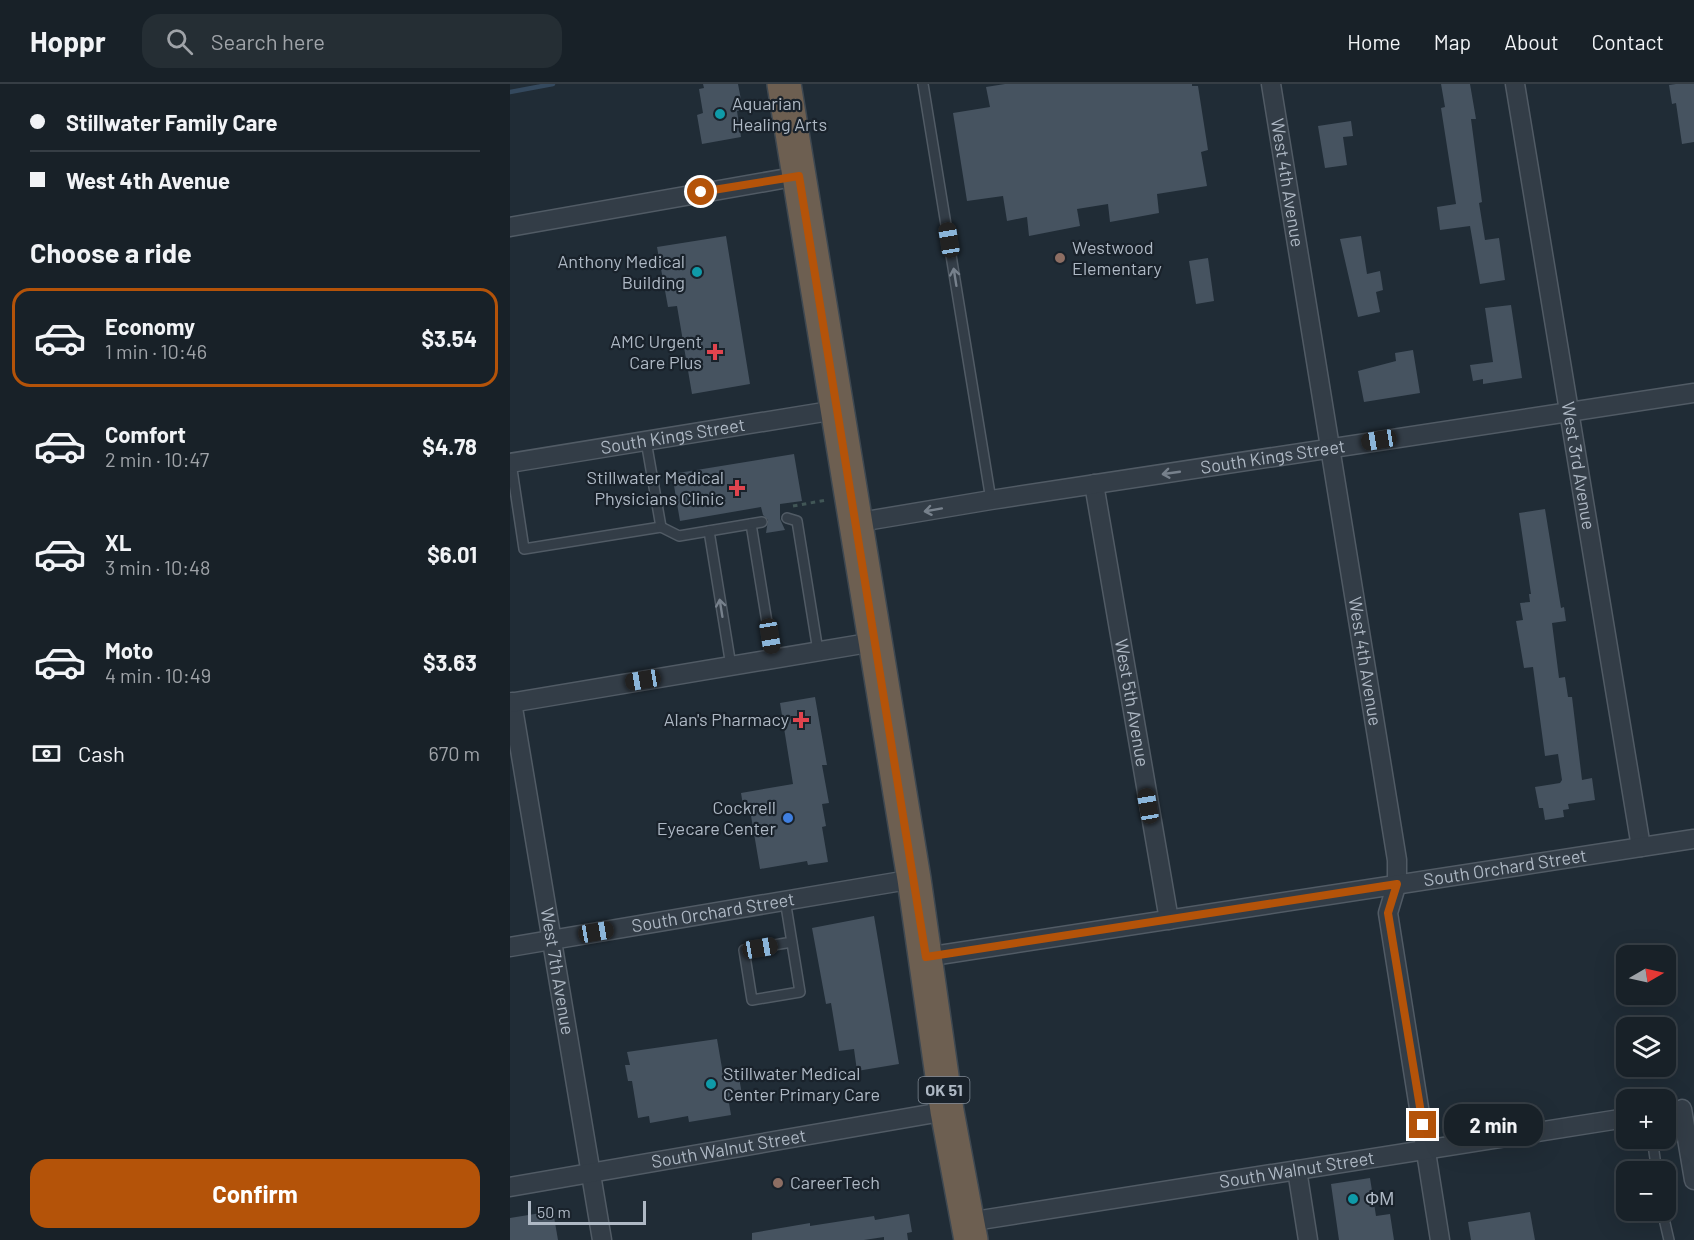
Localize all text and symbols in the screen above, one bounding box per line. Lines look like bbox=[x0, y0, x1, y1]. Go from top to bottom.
search box bbox=[142, 14, 562, 68]
text: Hoppr bbox=[30, 24, 106, 58]
icon: search bbox=[163, 25, 196, 58]
text: Search here bbox=[211, 28, 325, 54]
text: Home bbox=[1347, 29, 1401, 54]
text: Map bbox=[1434, 29, 1471, 54]
text: About bbox=[1504, 29, 1559, 54]
text: Contact bbox=[1592, 29, 1664, 54]
place label: Aquarian Healing Arts bbox=[732, 92, 827, 135]
marker: Aquarian Healing Arts bbox=[713, 107, 727, 121]
text: Stillwater Family Care bbox=[66, 109, 278, 135]
street label: West 4th Avenue bbox=[1267, 117, 1309, 249]
text: West 4th Avenue bbox=[66, 167, 230, 193]
route start bbox=[687, 178, 714, 205]
car bbox=[937, 221, 961, 259]
text: Choose a ride bbox=[30, 236, 192, 268]
place label: Westwood Elementary bbox=[1072, 236, 1162, 279]
place label: Anthony Medical Building bbox=[557, 250, 685, 293]
marker: Westwood Elementary bbox=[1053, 251, 1067, 265]
marker: Anthony Medical Building bbox=[690, 265, 704, 279]
one-way arrow bbox=[949, 268, 960, 288]
icon: car bbox=[33, 311, 87, 365]
text: Economy bbox=[105, 313, 195, 339]
text: $3.54 bbox=[421, 325, 477, 351]
place label: AMC Urgent Care Plus bbox=[610, 330, 702, 373]
text: 1 min · 10:46 bbox=[105, 339, 207, 363]
marker: AMC Urgent Care Plus bbox=[706, 343, 724, 361]
street label: West 3rd Avenue bbox=[1558, 400, 1600, 531]
street label: South Kings Street bbox=[599, 413, 747, 458]
icon: car bbox=[33, 419, 87, 473]
text: Comfort bbox=[105, 421, 186, 447]
car bbox=[1360, 428, 1398, 452]
text: $4.78 bbox=[422, 433, 477, 459]
street label: South Kings Street bbox=[1199, 434, 1347, 478]
text: 2 min · 10:47 bbox=[105, 447, 209, 471]
place label: Stillwater Medical Physicians Clinic bbox=[587, 466, 724, 509]
one-way arrow bbox=[1161, 467, 1181, 478]
marker: Stillwater Medical Physicians Clinic bbox=[728, 479, 746, 497]
one-way arrow bbox=[924, 504, 943, 515]
icon: car bbox=[33, 527, 87, 581]
text: XL bbox=[105, 529, 131, 555]
text: $6.01 bbox=[427, 541, 477, 567]
text: 3 min · 10:48 bbox=[105, 555, 210, 579]
street label: West 4th Avenue bbox=[1344, 595, 1387, 727]
one-way arrow bbox=[716, 599, 727, 618]
car bbox=[758, 617, 782, 655]
icon: car bbox=[33, 635, 87, 689]
text: Moto bbox=[105, 637, 153, 663]
street label: West 5th Avenue bbox=[1111, 637, 1154, 768]
text: $3.63 bbox=[423, 649, 477, 675]
text: 4 min · 10:49 bbox=[105, 663, 211, 687]
car bbox=[624, 668, 662, 692]
place label: Alan's Pharmacy bbox=[664, 708, 789, 730]
marker: Alan's Pharmacy bbox=[794, 713, 808, 727]
icon: cash bbox=[30, 737, 63, 770]
text: Cash bbox=[78, 740, 125, 766]
text: 670 m bbox=[428, 741, 480, 765]
car bbox=[1136, 787, 1160, 825]
place label: Cockrell Eyecare Center bbox=[657, 796, 776, 839]
marker: Cockrell Eyecare Center bbox=[781, 811, 795, 825]
street label: South Orchard Street bbox=[1422, 844, 1588, 890]
street label: South Orchard Street bbox=[630, 887, 796, 936]
street label: West 7th Avenue bbox=[537, 906, 580, 1036]
car bbox=[577, 920, 615, 944]
car bbox=[741, 936, 779, 960]
north arrow bbox=[1616, 945, 1676, 1005]
map controls bbox=[1616, 945, 1676, 1221]
button: layers bbox=[1616, 1017, 1676, 1077]
place label: Stillwater Medical Center Primary Care bbox=[723, 1062, 880, 1105]
marker: Stillwater Medical Center Primary Care bbox=[704, 1077, 718, 1091]
road number: OK 51 bbox=[918, 1077, 970, 1103]
button: + bbox=[1616, 1089, 1676, 1149]
callout: 2 min bbox=[1444, 1104, 1543, 1146]
route end bbox=[1409, 1111, 1436, 1138]
text: 2 min bbox=[1470, 1113, 1517, 1137]
street label: South Walnut Street bbox=[649, 1124, 808, 1172]
street label: South Walnut Street bbox=[1218, 1146, 1376, 1192]
button: Confirm bbox=[30, 1159, 480, 1228]
button: − bbox=[1616, 1161, 1676, 1221]
place label: CareerTech bbox=[790, 1171, 880, 1193]
marker: CareerTech bbox=[771, 1176, 785, 1190]
place label: ΦΜ bbox=[1365, 1187, 1394, 1209]
marker: ΦΜ bbox=[1346, 1192, 1360, 1206]
scale bar bbox=[528, 1198, 646, 1226]
text: 50 m bbox=[537, 1202, 571, 1221]

